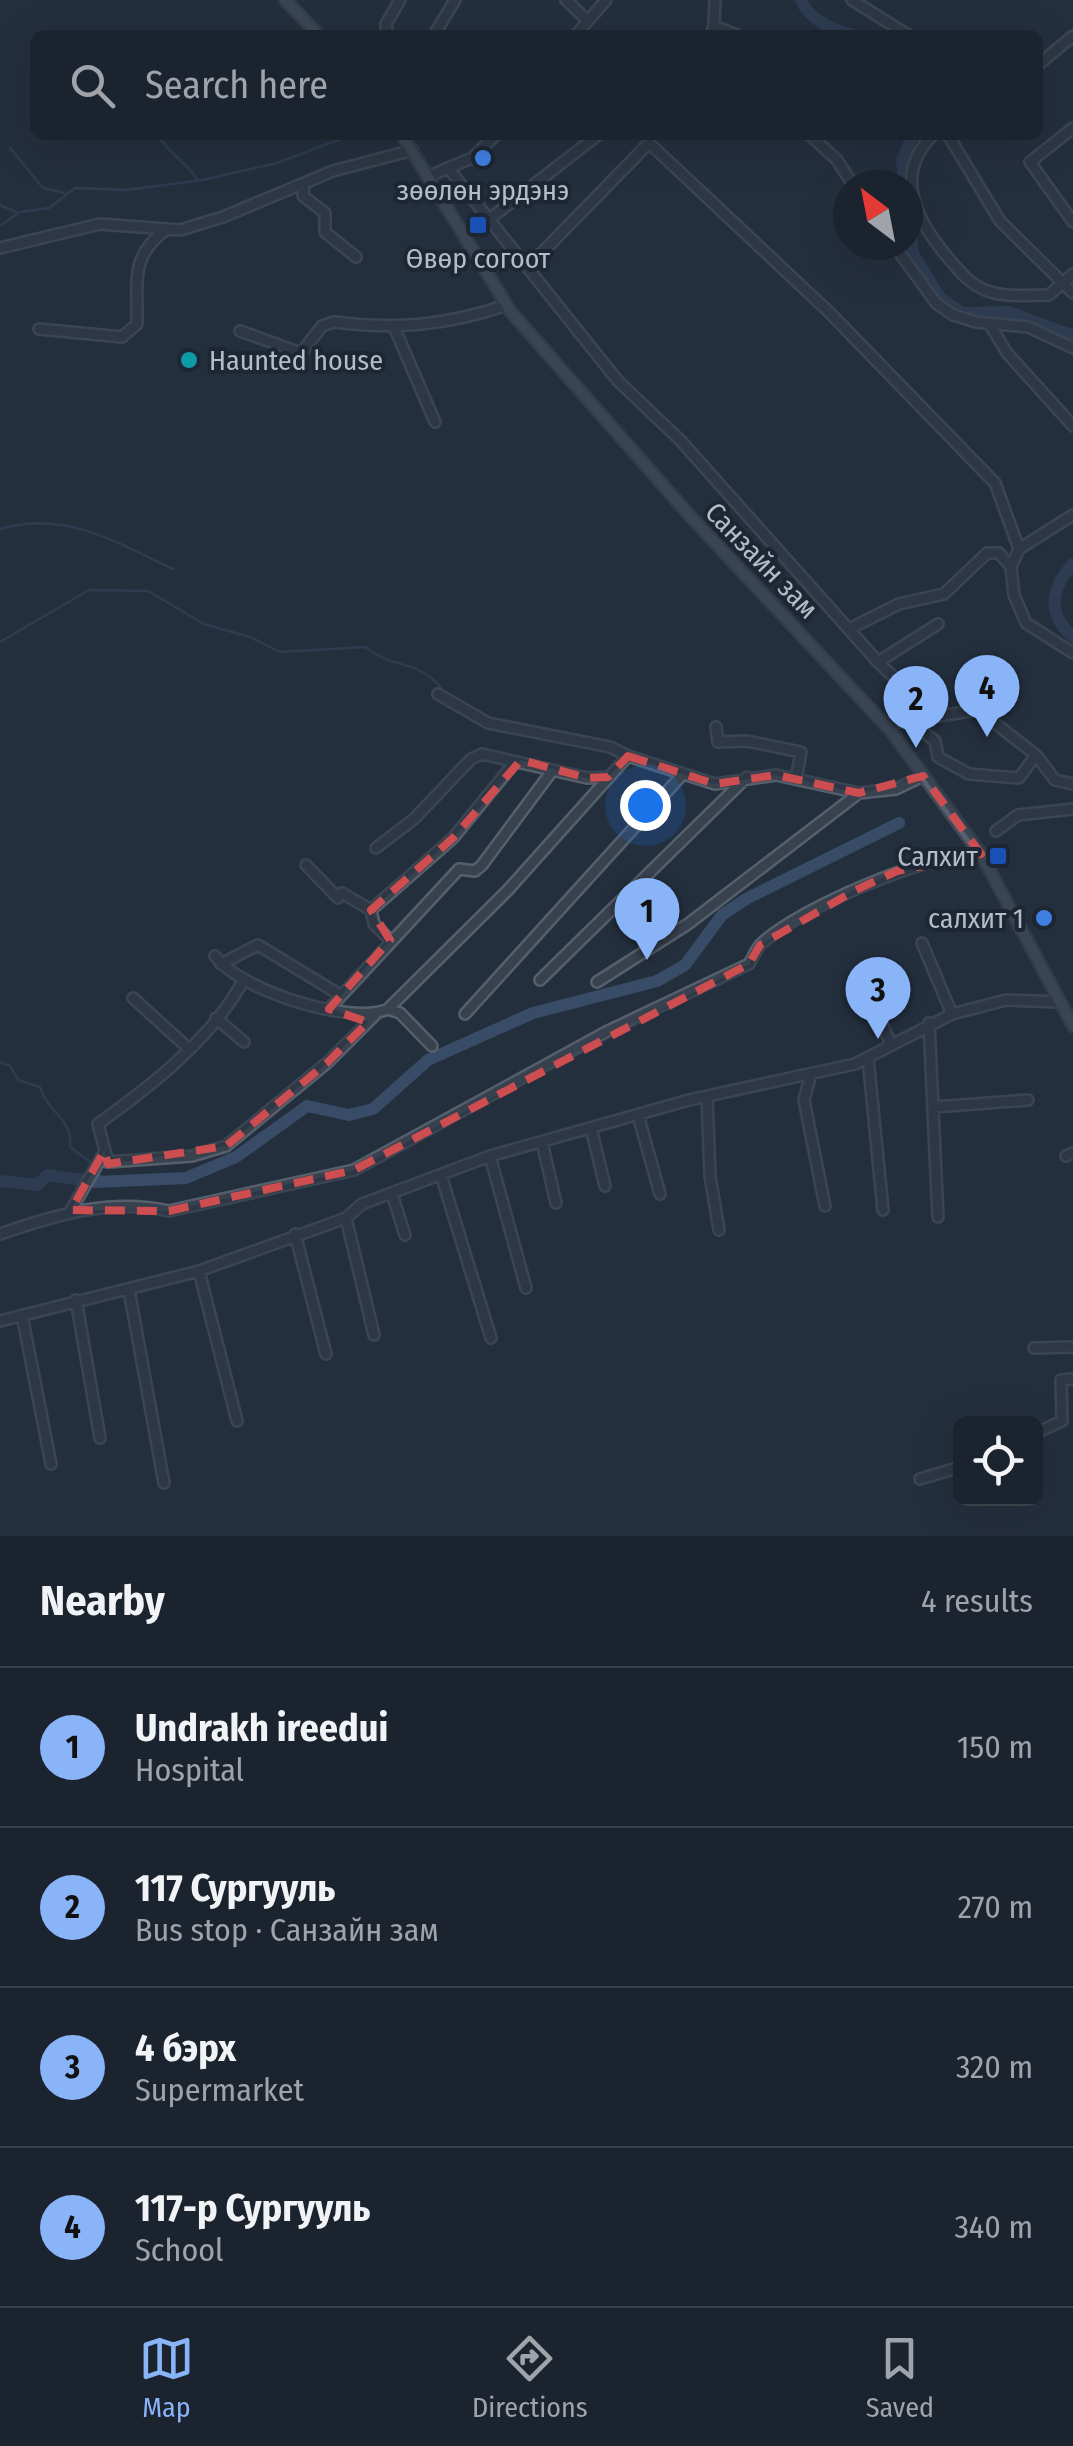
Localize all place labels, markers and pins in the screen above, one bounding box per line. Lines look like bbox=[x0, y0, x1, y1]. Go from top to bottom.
marker: зөөлөн эрдэнэ bbox=[472, 147, 494, 169]
place label: зөөлөн эрдэнэ bbox=[397, 174, 569, 207]
marker: Өвөр согоот bbox=[467, 214, 489, 236]
place label: Өвөр согоот bbox=[406, 242, 551, 275]
place label: Haunted house bbox=[209, 344, 383, 377]
marker: Haunted house bbox=[178, 349, 200, 371]
pin: 4 bbox=[954, 654, 1020, 737]
pin: 2 bbox=[884, 666, 948, 748]
place label: Салхит bbox=[897, 840, 979, 873]
marker: Салхит bbox=[987, 845, 1009, 867]
pin: 1 bbox=[614, 878, 680, 960]
place label: салхит 1 bbox=[928, 902, 1024, 935]
marker: салхит 1 bbox=[1033, 907, 1055, 929]
pin: 3 bbox=[846, 956, 910, 1039]

